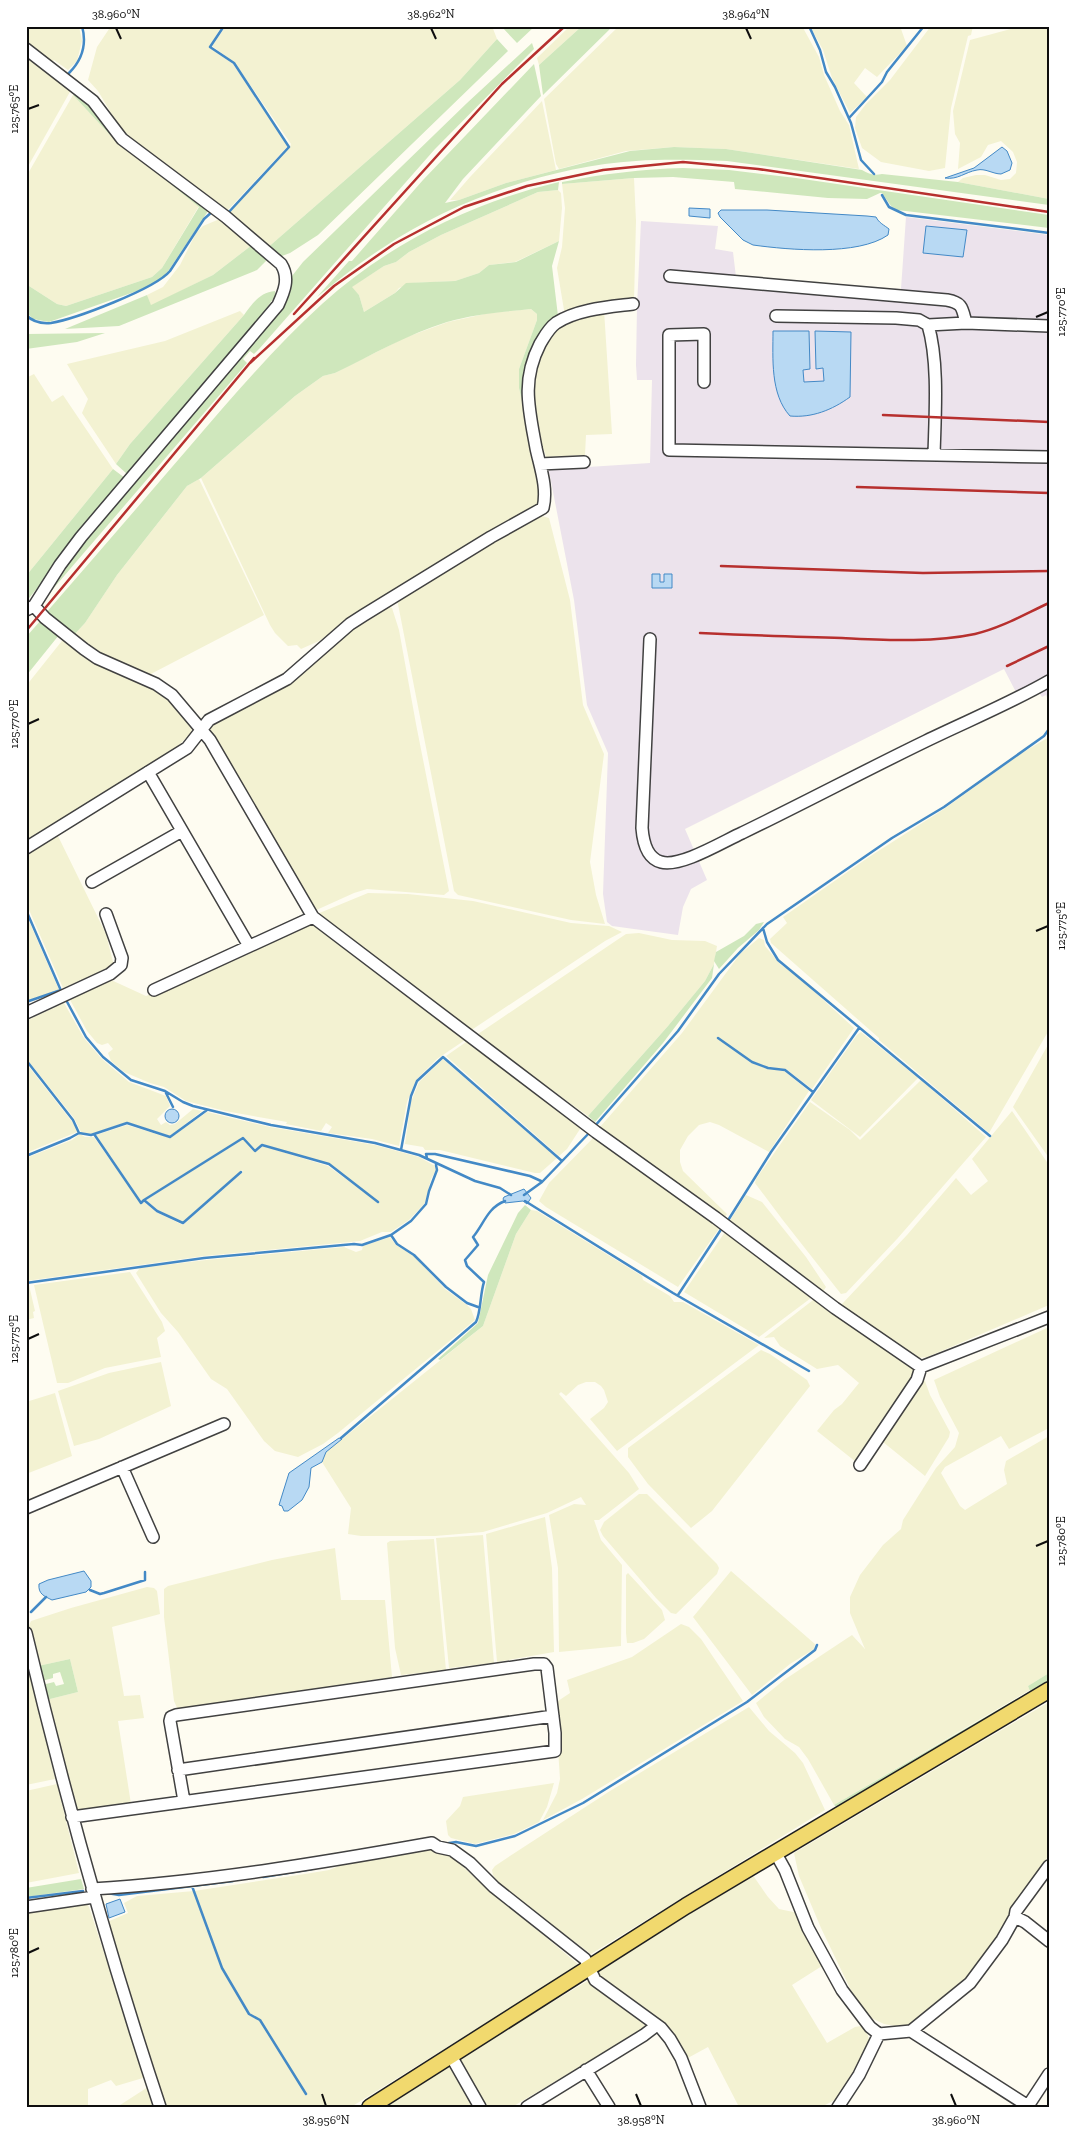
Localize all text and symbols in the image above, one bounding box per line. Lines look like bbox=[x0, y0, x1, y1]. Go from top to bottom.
text: 38.960°N bbox=[92, 7, 140, 21]
text: 38.962°N bbox=[407, 7, 455, 21]
text: 38.964°N bbox=[722, 7, 770, 21]
text: 125.765°E bbox=[7, 85, 21, 133]
text: 125.770°E bbox=[1054, 288, 1068, 336]
text: 125.770°E bbox=[7, 700, 21, 748]
text: 125.775°E bbox=[1054, 902, 1068, 950]
text: 125.775°E bbox=[7, 1315, 21, 1363]
text: 125.780°E bbox=[1054, 1516, 1068, 1566]
text: 125.780°E bbox=[7, 1928, 21, 1978]
text: 38.956°N bbox=[302, 2113, 350, 2127]
text: 38.958°N bbox=[617, 2113, 665, 2127]
text: 38.960°N bbox=[932, 2113, 980, 2127]

